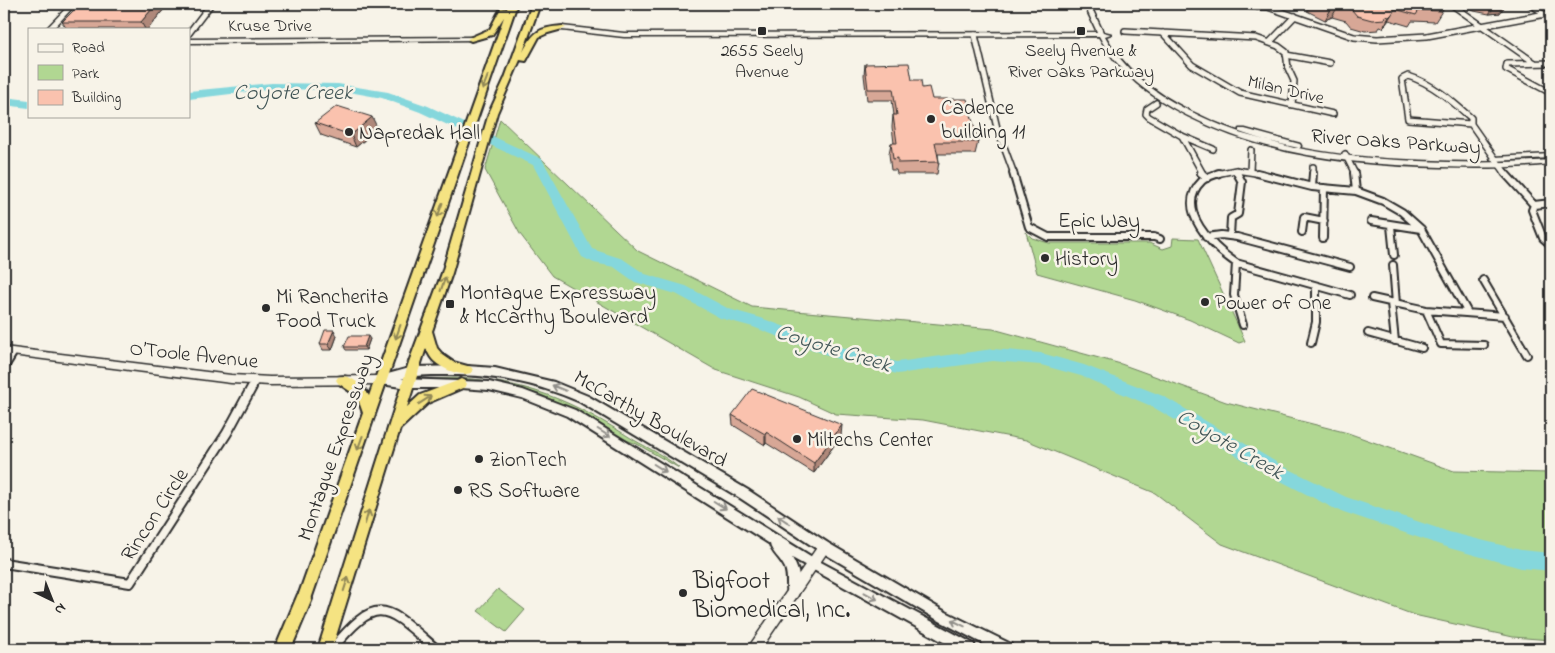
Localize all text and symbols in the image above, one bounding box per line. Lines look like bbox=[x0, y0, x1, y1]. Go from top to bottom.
street label: Kruse Drive bbox=[228, 14, 313, 40]
marker: 2655 Seely Avenue bbox=[756, 25, 768, 37]
marker: Seely Avenue & River Oaks Parkway bbox=[1075, 25, 1087, 37]
legend bbox=[28, 28, 190, 118]
text: Road bbox=[72, 37, 105, 59]
place label: 2655 Seely Avenue bbox=[721, 39, 803, 86]
place label: Seely Avenue & River Oaks Parkway bbox=[1008, 39, 1154, 86]
text: Park bbox=[72, 63, 100, 85]
street label: Milan Drive bbox=[1245, 70, 1327, 113]
one-way arrow bbox=[480, 75, 489, 90]
water label: Coyote Creek bbox=[234, 78, 354, 110]
text: Building bbox=[71, 87, 121, 110]
place label: Cadence building 11 bbox=[941, 94, 1026, 150]
marker: Cadence building 11 bbox=[925, 113, 937, 125]
place label: Napredak Hall bbox=[359, 119, 480, 149]
street label: River Oaks Parkway bbox=[1310, 122, 1482, 166]
marker: Napredak Hall bbox=[343, 126, 355, 138]
one-way arrow bbox=[434, 202, 444, 218]
street label: Epic Way bbox=[1058, 207, 1140, 239]
place label: History bbox=[1055, 245, 1118, 277]
marker: History bbox=[1039, 252, 1051, 264]
one-way arrow bbox=[439, 276, 448, 292]
place label: Montague Expressway & McCarthy Boulevard bbox=[460, 279, 656, 335]
place label: Mi Rancherita Food Truck bbox=[275, 283, 388, 337]
place label: Power of One bbox=[1215, 289, 1332, 319]
marker: Power of One bbox=[1199, 296, 1211, 308]
marker: Montague Expressway & McCarthy Boulevard bbox=[444, 298, 456, 310]
marker: Mi Rancherita Food Truck bbox=[260, 302, 272, 314]
water label: Coyote Creek bbox=[772, 317, 896, 383]
one-way arrow bbox=[393, 323, 402, 339]
street label: O’Toole Avenue bbox=[128, 334, 260, 378]
street label: Montague Expressway bbox=[291, 350, 385, 546]
street label: McCarthy Boulevard bbox=[567, 363, 733, 478]
one-way arrow bbox=[551, 383, 567, 392]
one-way arrow bbox=[417, 395, 431, 405]
water label: Coyote Creek bbox=[1170, 402, 1290, 490]
place label: Miltechs Center bbox=[807, 426, 934, 456]
one-way arrow bbox=[597, 428, 611, 438]
marker: Miltechs Center bbox=[791, 433, 803, 445]
one-way arrow bbox=[355, 434, 364, 450]
place label: ZionTech bbox=[489, 446, 567, 476]
marker: ZionTech bbox=[473, 453, 485, 465]
street label: Rincon Circle bbox=[114, 462, 197, 568]
one-way arrow bbox=[652, 463, 666, 473]
place label: RS Software bbox=[468, 477, 580, 507]
marker: RS Software bbox=[452, 484, 464, 496]
one-way arrow bbox=[712, 501, 726, 511]
one-way arrow bbox=[363, 509, 373, 525]
one-way arrow bbox=[778, 515, 792, 525]
place label: Bigfoot Biomedical, Inc. bbox=[692, 564, 850, 629]
north arrow bbox=[28, 576, 78, 626]
one-way arrow bbox=[342, 576, 352, 592]
marker: Bigfoot Biomedical, Inc. bbox=[677, 587, 689, 599]
one-way arrow bbox=[863, 592, 878, 602]
text: N bbox=[49, 598, 70, 619]
one-way arrow bbox=[951, 618, 966, 627]

